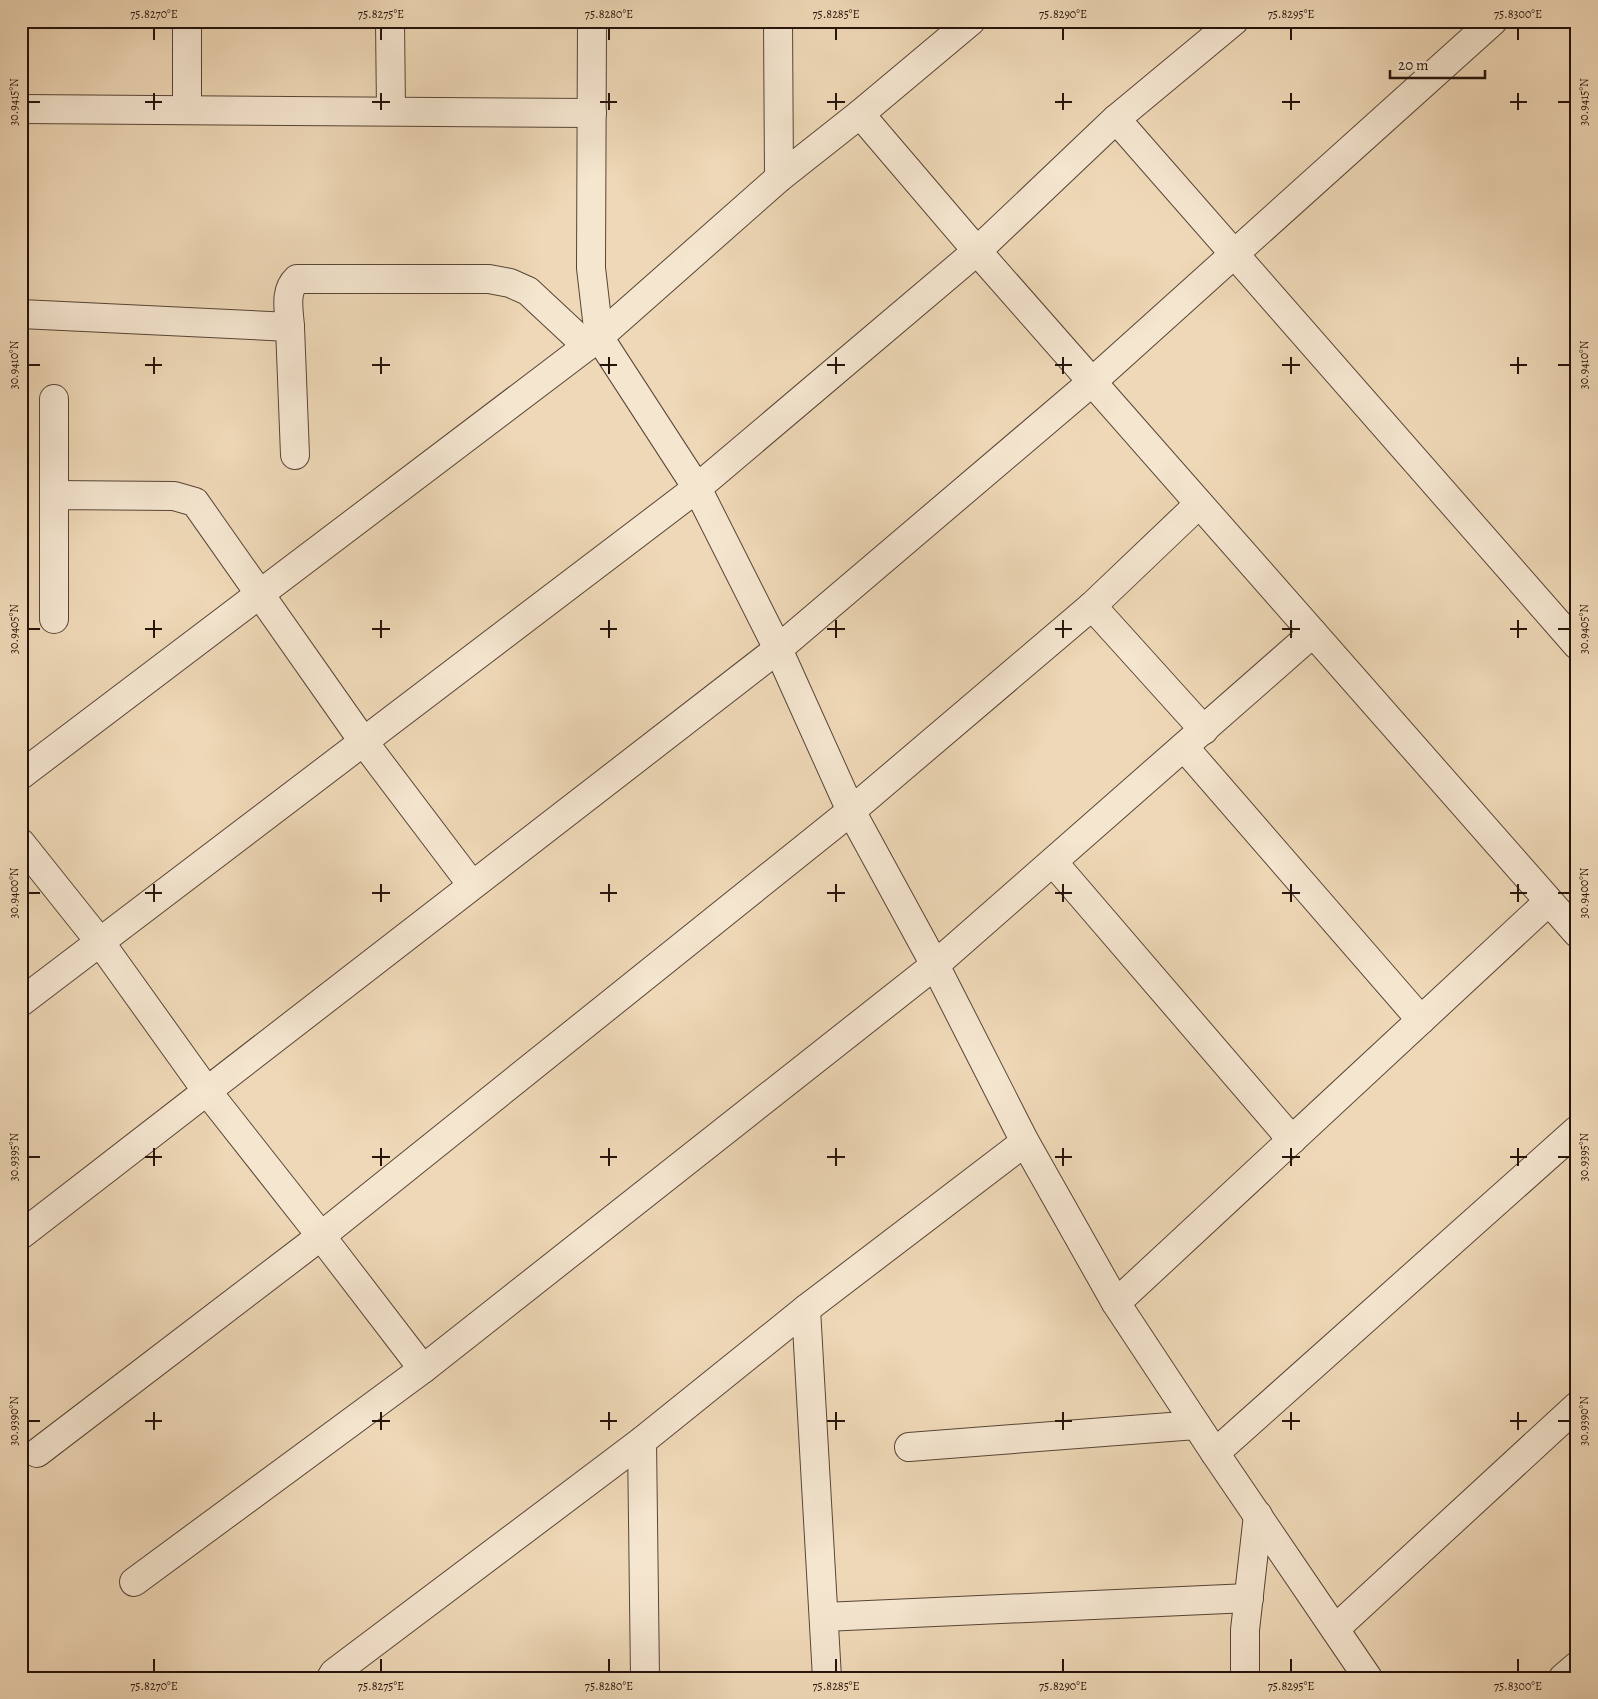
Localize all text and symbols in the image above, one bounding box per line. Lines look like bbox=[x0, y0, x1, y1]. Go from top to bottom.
text: 75.8270°E bbox=[130, 6, 178, 22]
text: 75.8275°E bbox=[358, 6, 404, 22]
text: 75.8280°E bbox=[585, 6, 633, 22]
text: 75.8285°E bbox=[812, 6, 860, 22]
text: 75.8290°E bbox=[1039, 6, 1087, 22]
text: 75.8295°E bbox=[1268, 6, 1314, 22]
text: 75.8300°E bbox=[1494, 6, 1542, 22]
scale bar bbox=[1390, 48, 1486, 80]
text: 20 m bbox=[1398, 55, 1429, 75]
text: 30.9415°N bbox=[6, 78, 22, 126]
text: 30.9415°N bbox=[1576, 78, 1592, 126]
text: 30.9410°N bbox=[6, 340, 22, 389]
text: 30.9410°N bbox=[1576, 340, 1592, 389]
text: 30.9405°N bbox=[6, 604, 22, 654]
text: 30.9405°N bbox=[1576, 604, 1592, 654]
text: 30.9400°N bbox=[6, 867, 22, 919]
text: 30.9400°N bbox=[1576, 867, 1592, 919]
text: 30.9395°N bbox=[6, 1132, 22, 1181]
text: 30.9395°N bbox=[1576, 1132, 1592, 1181]
text: 30.9390°N bbox=[6, 1396, 22, 1446]
text: 30.9390°N bbox=[1576, 1396, 1592, 1446]
text: 75.8270°E bbox=[130, 1678, 178, 1694]
text: 75.8275°E bbox=[358, 1678, 404, 1694]
text: 75.8280°E bbox=[585, 1678, 633, 1694]
text: 75.8285°E bbox=[812, 1678, 860, 1694]
text: 75.8290°E bbox=[1039, 1678, 1087, 1694]
text: 75.8295°E bbox=[1268, 1678, 1314, 1694]
text: 75.8300°E bbox=[1494, 1678, 1542, 1694]

